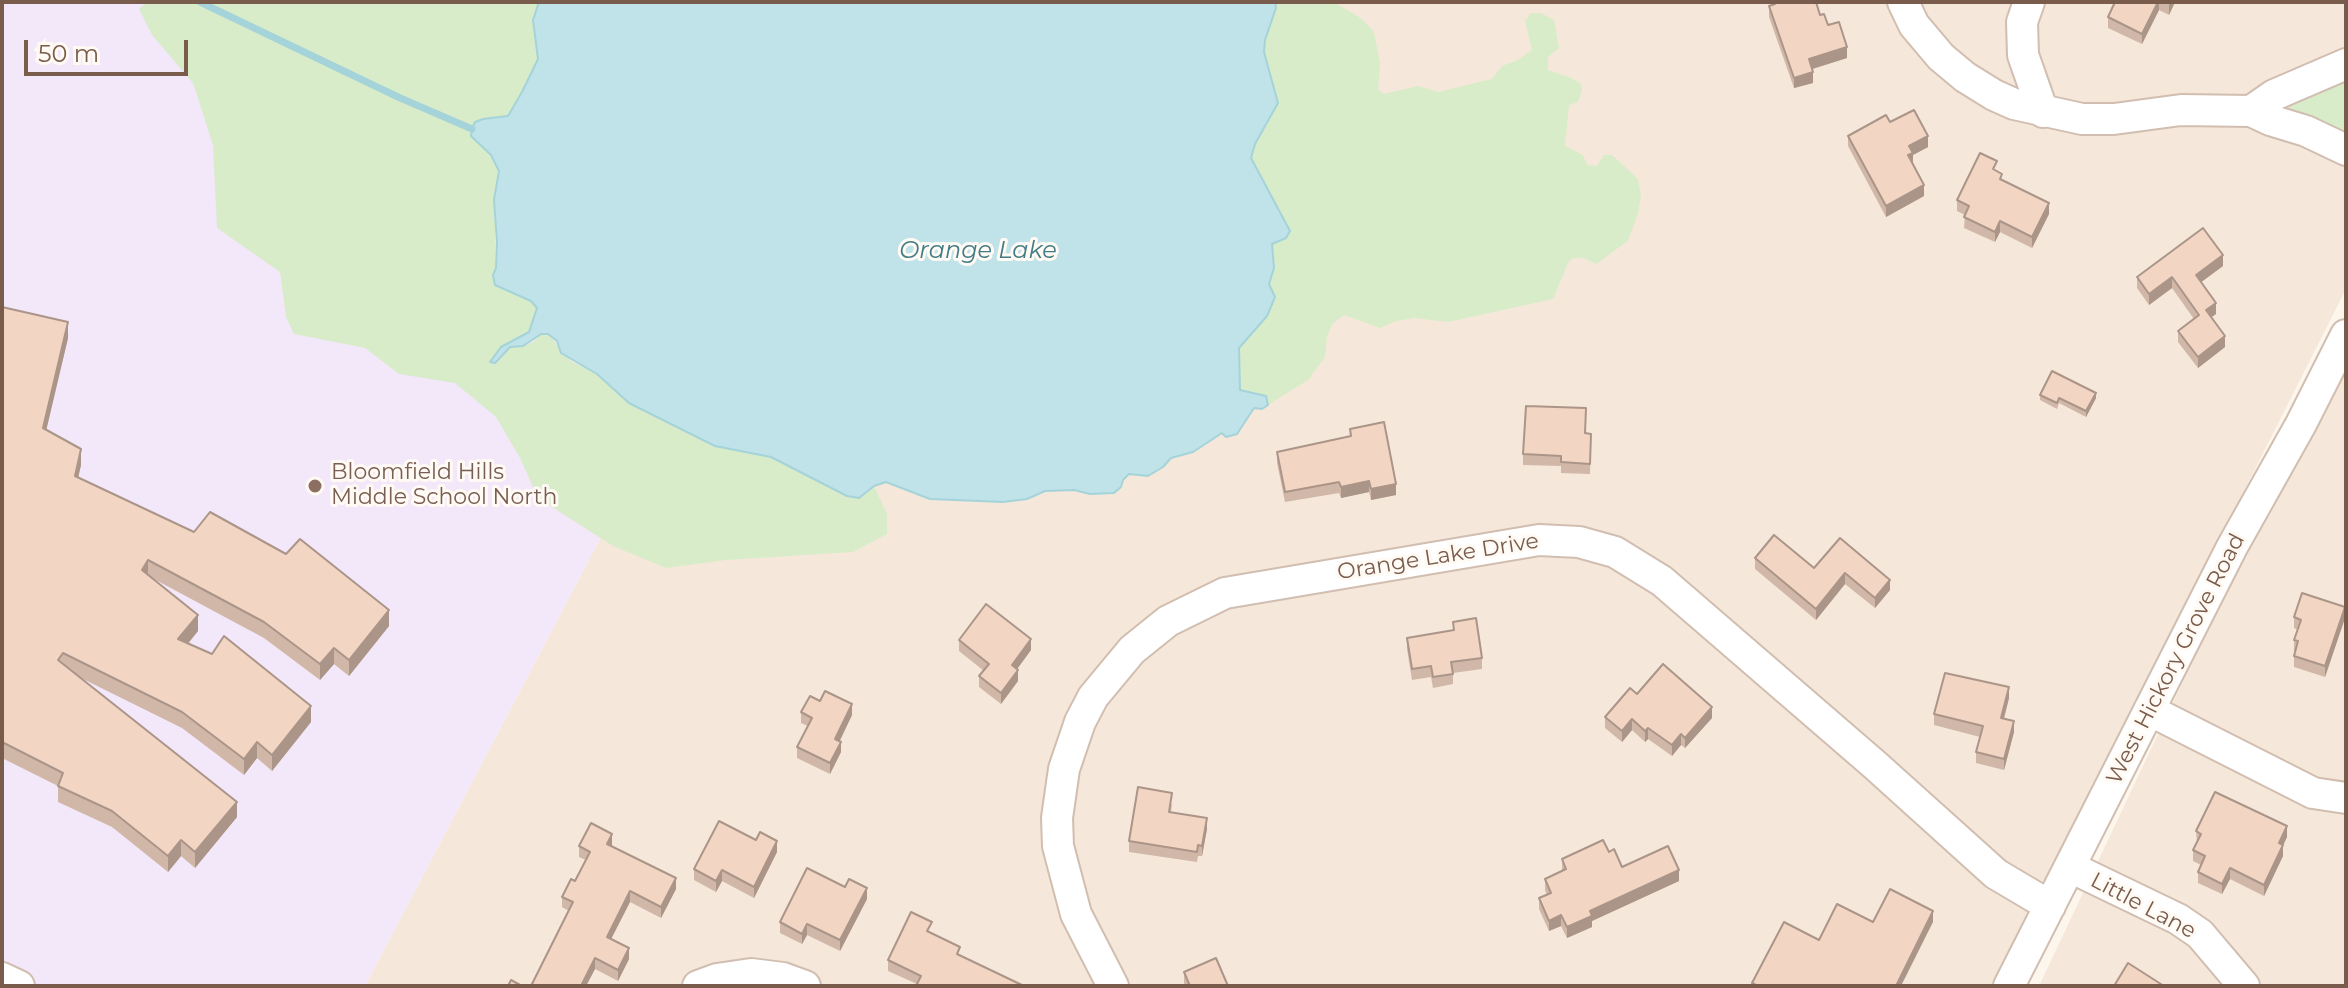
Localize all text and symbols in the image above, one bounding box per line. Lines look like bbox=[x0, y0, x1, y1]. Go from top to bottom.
scale bar bbox=[28, 24, 192, 74]
text: 50 m bbox=[38, 39, 99, 68]
water label: Orange Lake bbox=[899, 237, 1057, 265]
place label: Bloomfield Hills Middle School North bbox=[331, 460, 557, 512]
marker: Bloomfield Hills Middle School North bbox=[306, 477, 324, 495]
street label: Orange Lake Drive bbox=[1335, 528, 1541, 586]
street label: West Hickory Grove Road bbox=[2101, 529, 2251, 789]
street label: Little Lane bbox=[2086, 867, 2200, 945]

